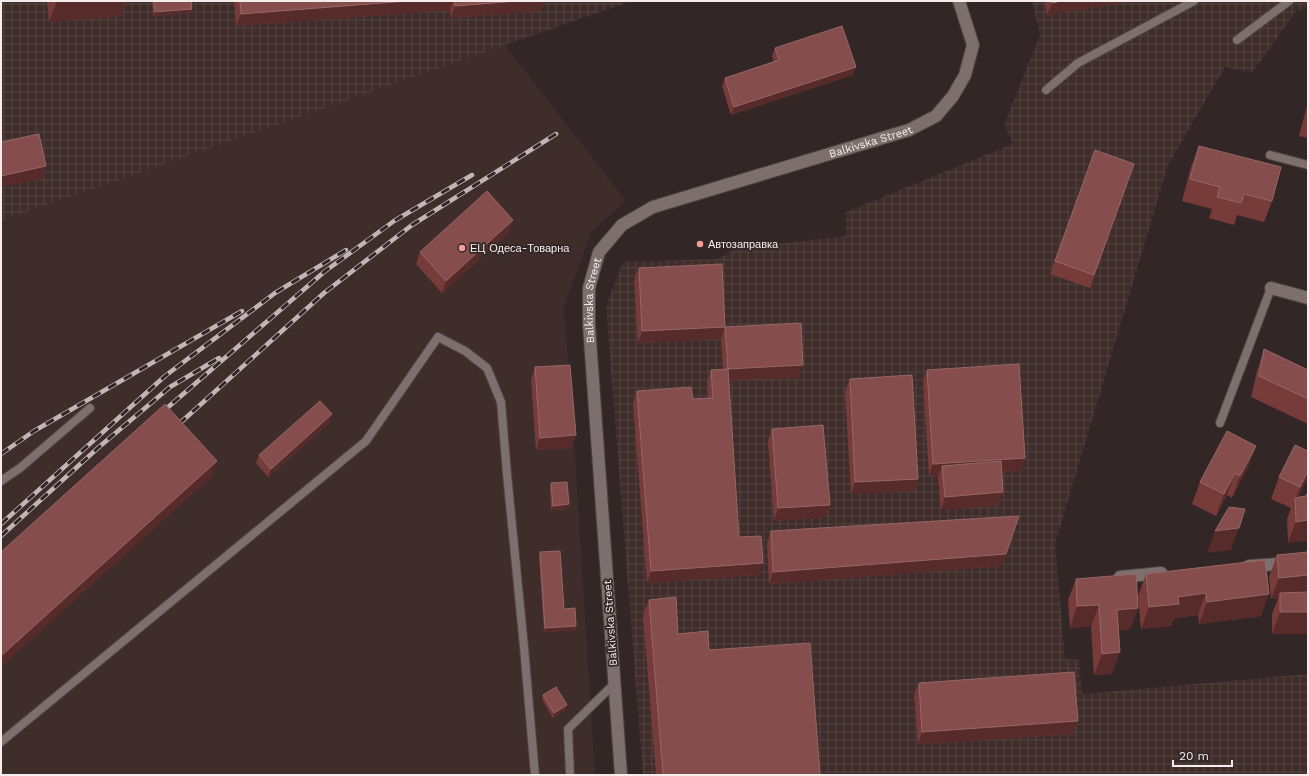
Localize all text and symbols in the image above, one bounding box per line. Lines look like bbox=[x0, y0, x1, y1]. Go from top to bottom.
street label: Balkivska Street bbox=[827, 123, 915, 161]
place label: Автозаправка bbox=[708, 238, 779, 251]
marker: Автозаправка bbox=[695, 239, 705, 249]
place label: ЕЦ Одеса-Товарна bbox=[470, 242, 570, 255]
marker: ЕЦ Одеса-Товарна bbox=[457, 243, 467, 253]
street label: Balkivska Street bbox=[583, 256, 604, 344]
street label: Balkivska Street bbox=[601, 579, 620, 666]
scale bar bbox=[1173, 742, 1232, 768]
text: 20 m bbox=[1179, 749, 1209, 763]

